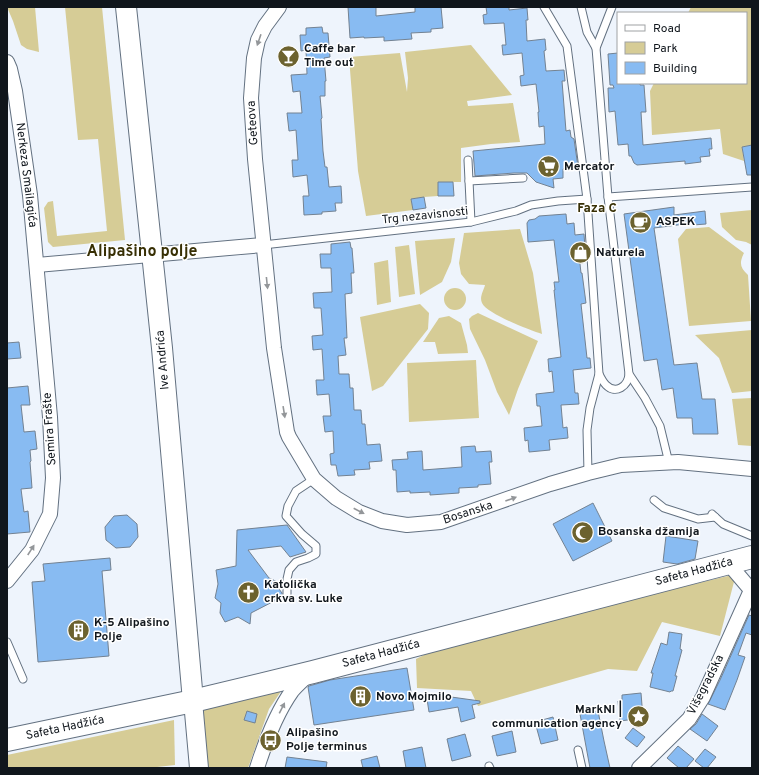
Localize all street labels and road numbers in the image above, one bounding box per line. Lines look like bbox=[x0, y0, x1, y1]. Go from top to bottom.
street label: Geteova bbox=[243, 100, 263, 146]
street label: Nerkeza Smailagića bbox=[12, 122, 40, 228]
street label: Trg nezavisnosti bbox=[381, 204, 469, 228]
street label: Ive Andrića bbox=[152, 329, 174, 391]
street label: Semira Frašte bbox=[39, 392, 61, 466]
street label: Bosanska bbox=[441, 497, 495, 529]
street label: Safeta Hadžića bbox=[653, 554, 735, 590]
street label: Safeta Hadžića bbox=[340, 636, 422, 672]
street label: Višegradska bbox=[684, 652, 728, 718]
street label: Safeta Hadžića bbox=[24, 712, 106, 744]

